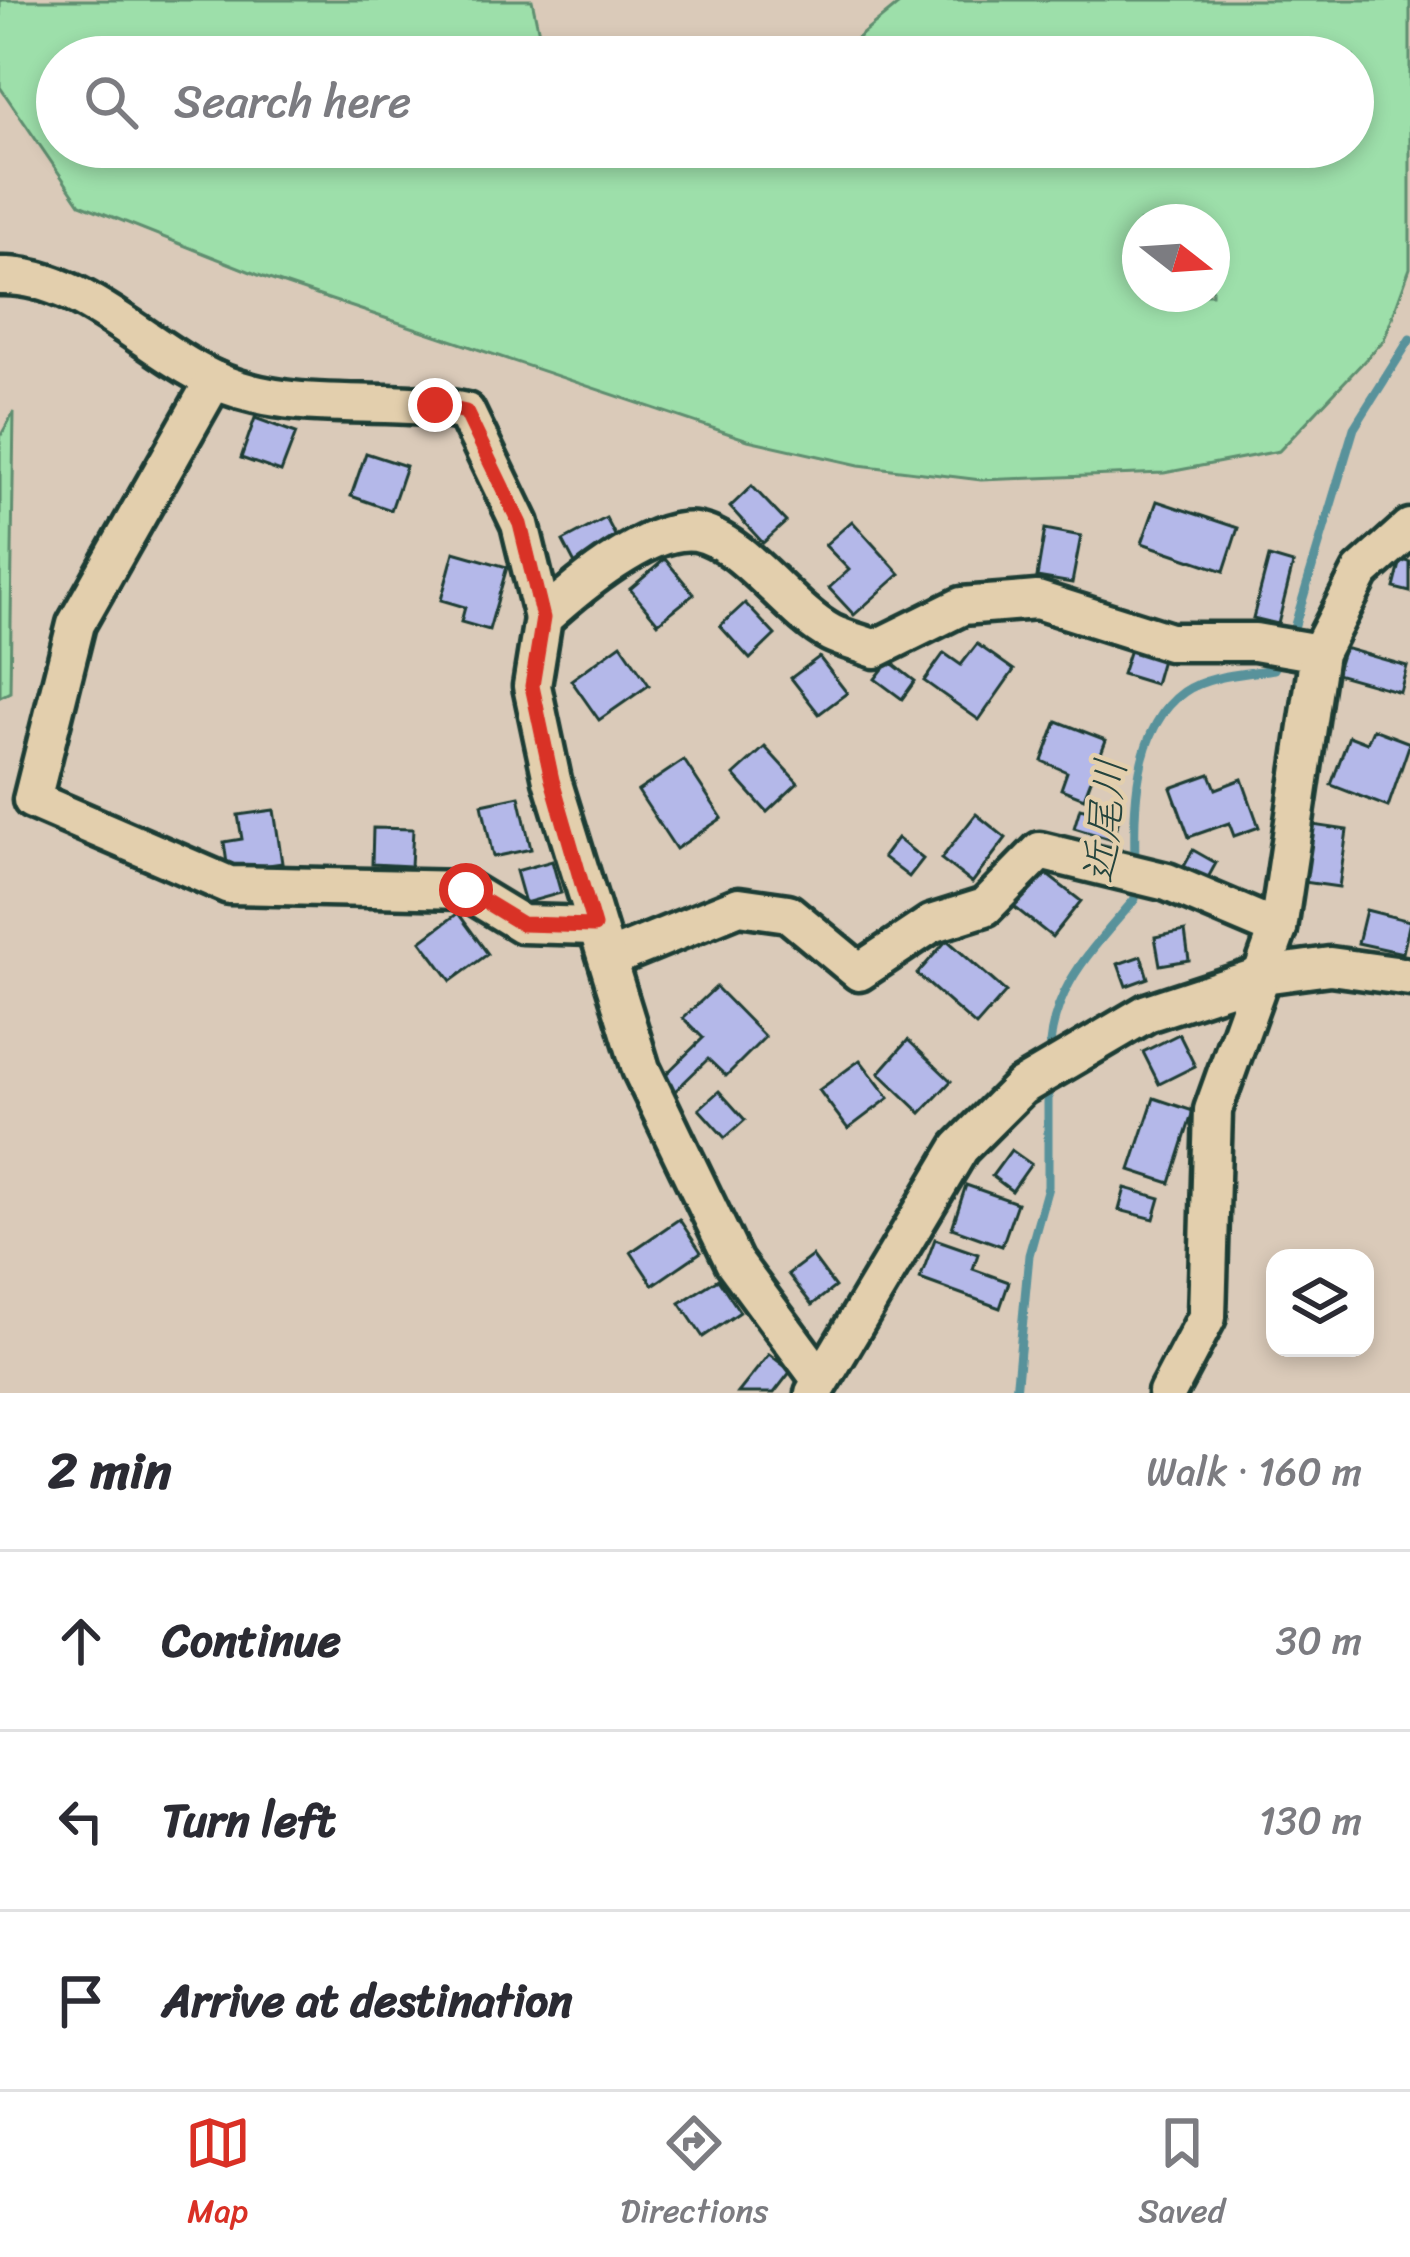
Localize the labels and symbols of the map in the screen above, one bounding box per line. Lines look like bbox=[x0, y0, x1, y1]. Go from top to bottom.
north arrow bbox=[1122, 204, 1230, 312]
route end bbox=[408, 378, 462, 432]
water label: 近尾川 bbox=[1062, 754, 1148, 888]
route start bbox=[439, 863, 493, 917]

